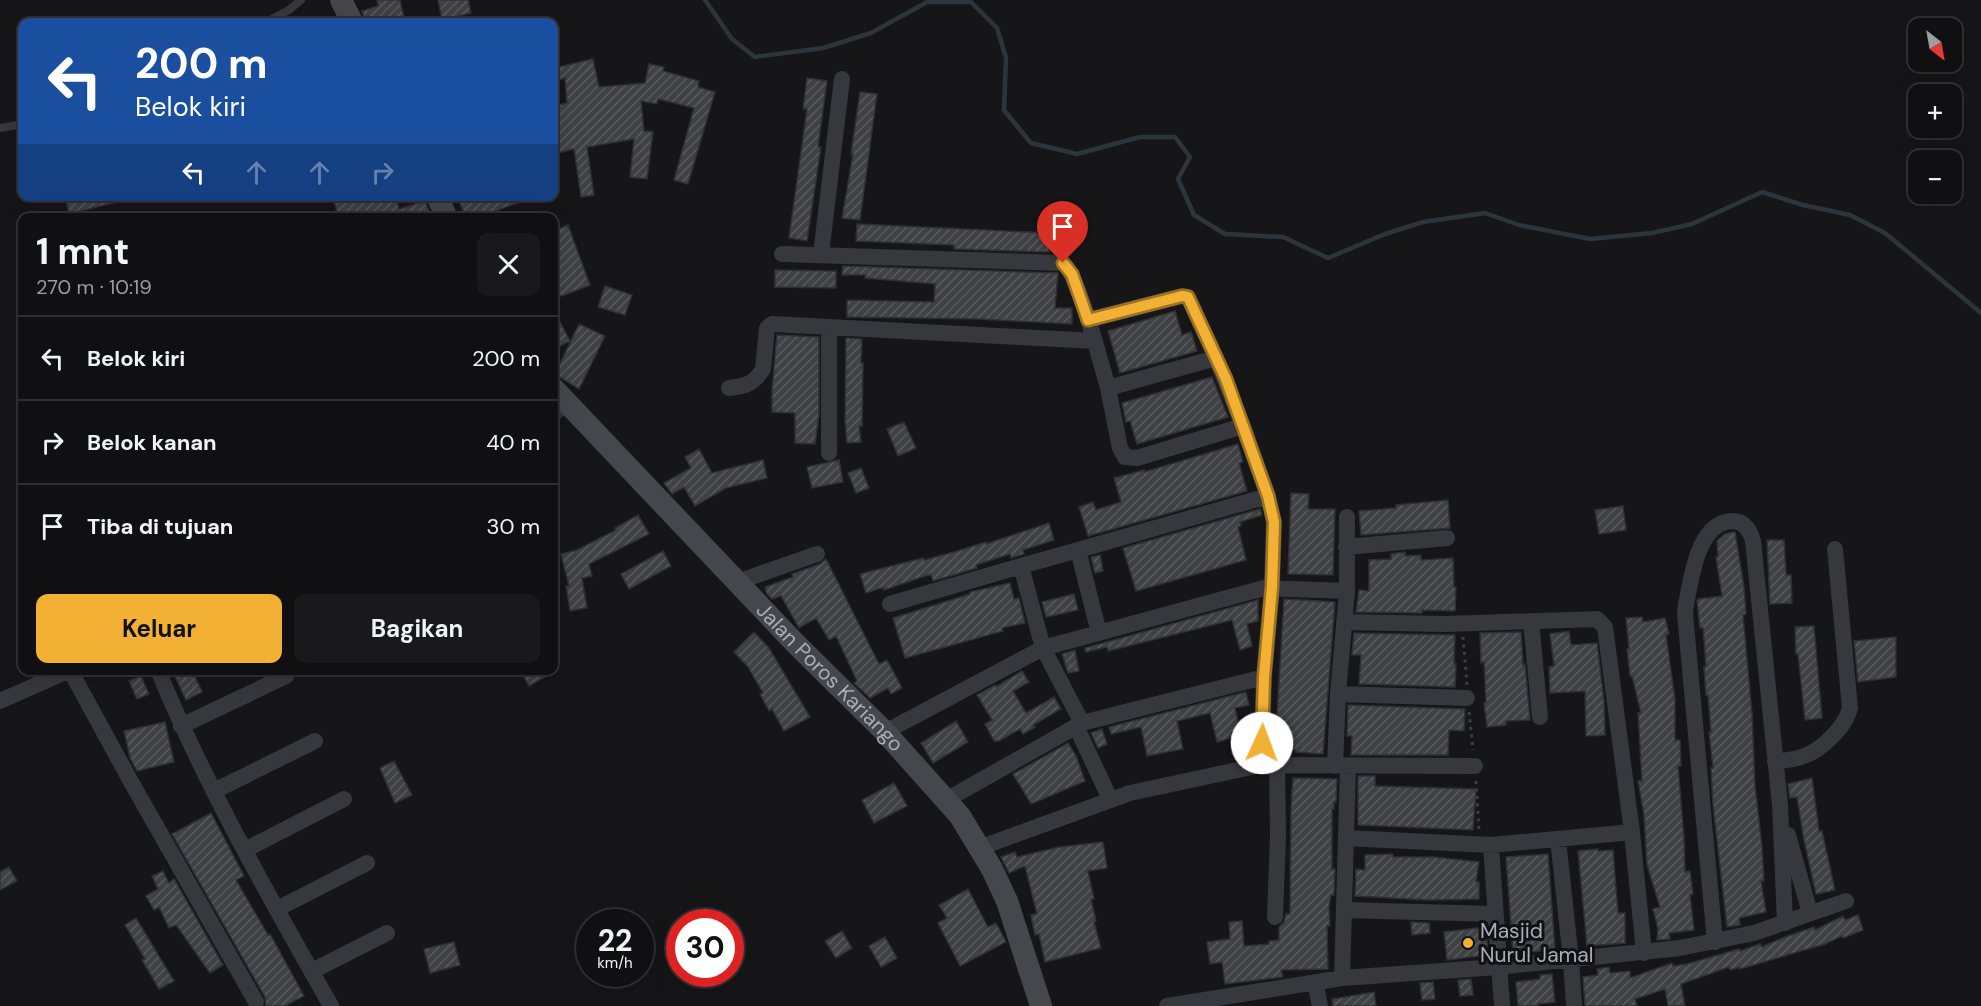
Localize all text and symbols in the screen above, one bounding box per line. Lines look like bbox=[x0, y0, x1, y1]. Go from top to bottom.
north arrow bbox=[1908, 18, 1962, 72]
map controls bbox=[1908, 18, 1962, 204]
text: 200 m bbox=[135, 36, 268, 91]
icon: left bbox=[36, 42, 114, 120]
button: + bbox=[1908, 84, 1962, 138]
text: Belok kiri bbox=[135, 89, 246, 124]
button: − bbox=[1908, 150, 1962, 204]
icon: left bbox=[177, 156, 210, 189]
icon: ahead bbox=[240, 156, 273, 189]
icon: ahead bbox=[303, 156, 336, 189]
icon: right bbox=[366, 156, 399, 189]
pin bbox=[1037, 201, 1088, 263]
icon: arrive bbox=[1046, 210, 1079, 243]
text: 1 mnt bbox=[36, 228, 129, 275]
button: close bbox=[477, 233, 540, 296]
text: 270 m · 10:19 bbox=[36, 274, 152, 300]
icon: left bbox=[36, 342, 69, 375]
text: Belok kiri bbox=[87, 344, 185, 373]
text: 200 m bbox=[472, 344, 540, 373]
icon: right bbox=[36, 426, 69, 459]
text: Belok kanan bbox=[87, 428, 217, 457]
text: 40 m bbox=[486, 428, 540, 457]
icon: arrive bbox=[36, 510, 69, 543]
text: Tiba di tujuan bbox=[87, 512, 233, 541]
text: 30 m bbox=[486, 512, 540, 541]
button: Keluar bbox=[36, 594, 282, 663]
button: Bagikan bbox=[294, 594, 540, 663]
street label: Jalan Poros Kariango bbox=[750, 597, 910, 758]
position arrow bbox=[1230, 711, 1294, 775]
speed limit sign: 30 bbox=[666, 909, 744, 987]
place label: Masjid Nurul Jamal bbox=[1480, 917, 1593, 969]
text: 22 bbox=[598, 921, 632, 960]
marker: Masjid Nurul Jamal bbox=[1461, 936, 1475, 950]
text: km/h bbox=[597, 953, 633, 973]

